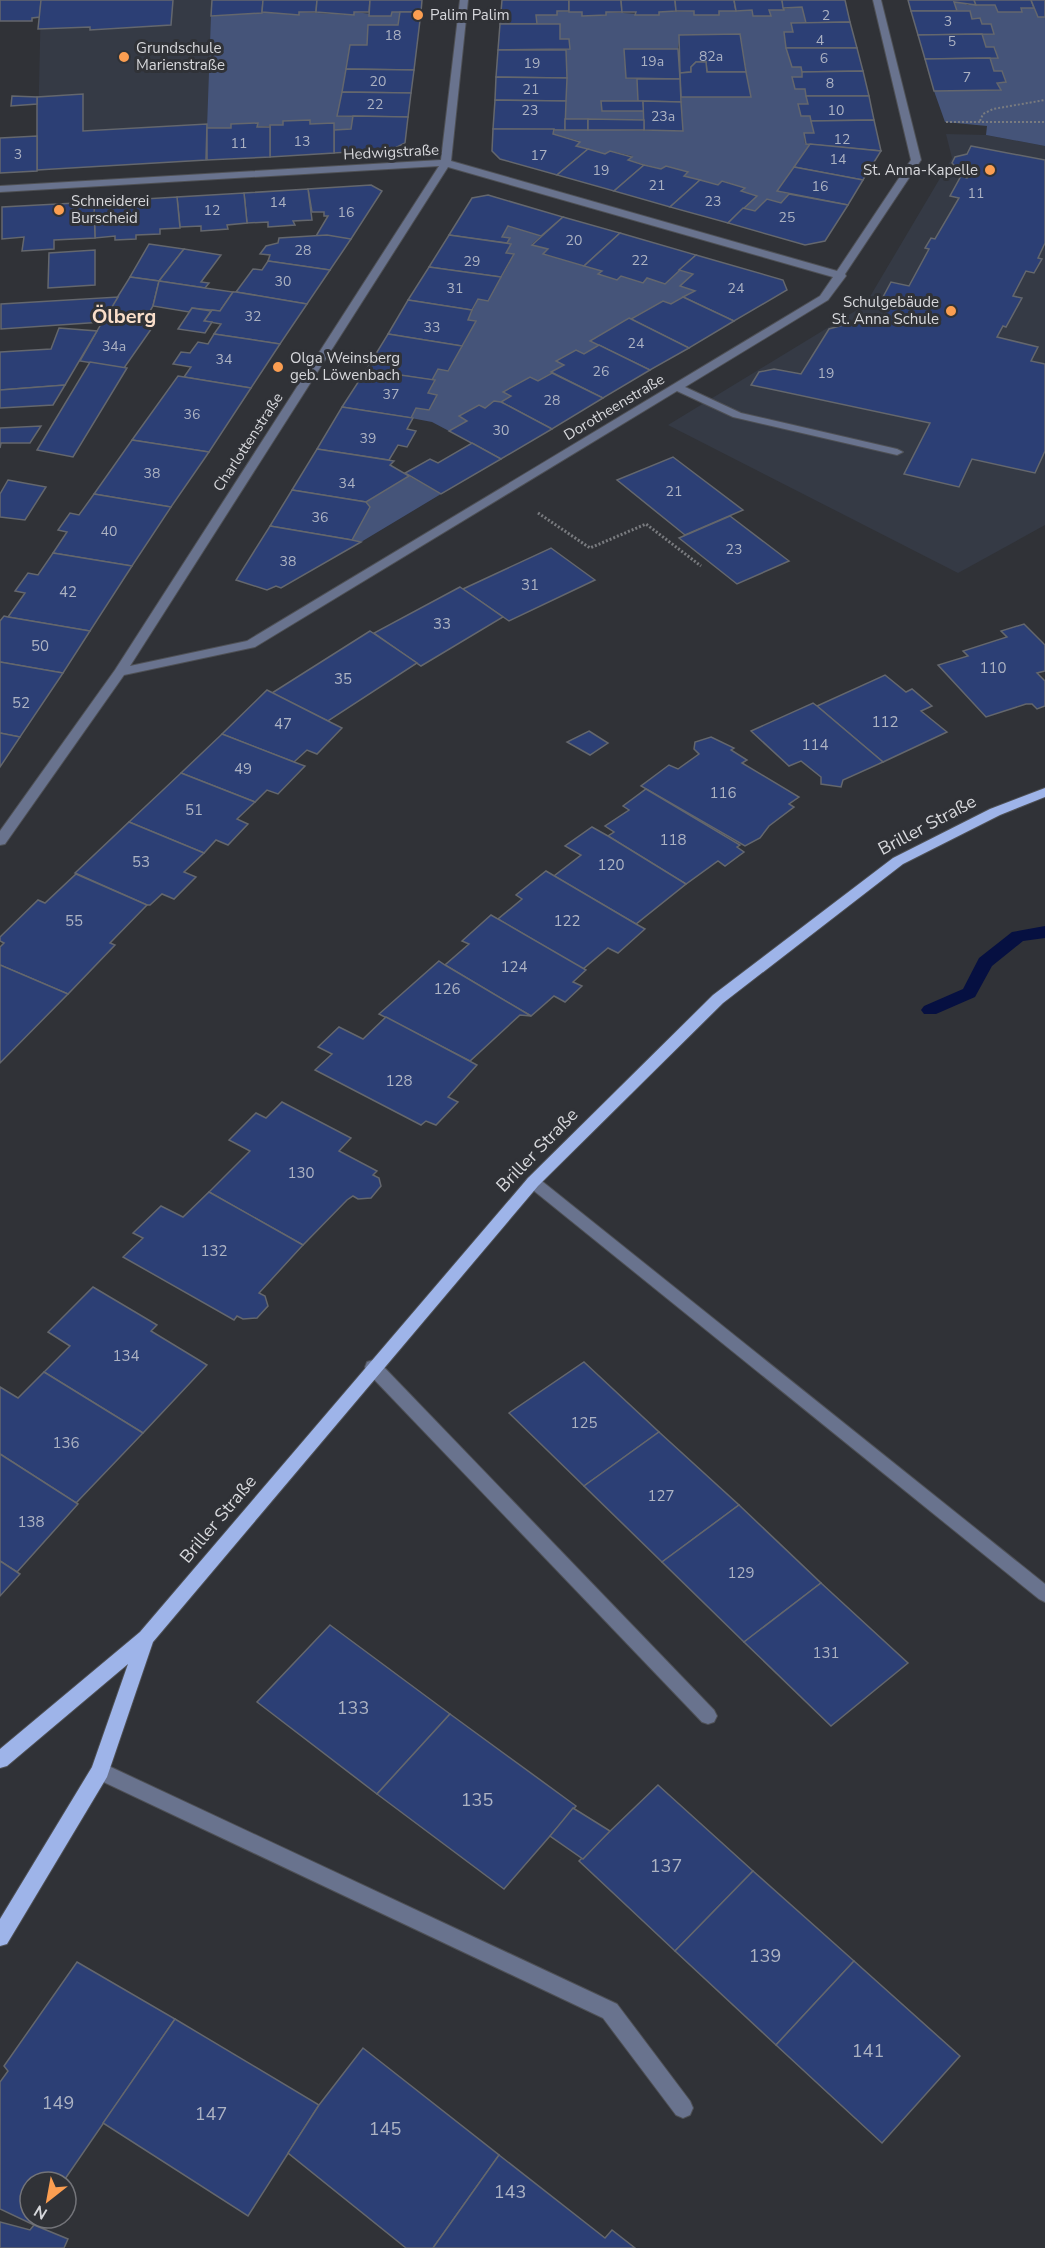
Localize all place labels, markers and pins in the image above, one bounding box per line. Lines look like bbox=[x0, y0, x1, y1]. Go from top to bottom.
place label: Palim Palim bbox=[430, 5, 510, 25]
marker: Palim Palim bbox=[411, 8, 425, 22]
place label: Grundschule Marienstraße bbox=[136, 38, 225, 75]
marker: Grundschule Marienstraße bbox=[117, 50, 131, 64]
place label: St. Anna-Kapelle bbox=[863, 160, 978, 180]
marker: St. Anna-Kapelle bbox=[983, 163, 997, 177]
place label: Schneiderei Burscheid bbox=[71, 191, 149, 228]
marker: Schneiderei Burscheid bbox=[52, 203, 66, 217]
place label: Schulgebäude St. Anna Schule bbox=[832, 292, 939, 329]
marker: Schulgebäude St. Anna Schule bbox=[944, 304, 958, 318]
place label: Olga Weinsberg geb. Löwenbach bbox=[290, 348, 400, 385]
marker: Olga Weinsberg geb. Löwenbach bbox=[271, 360, 285, 374]

